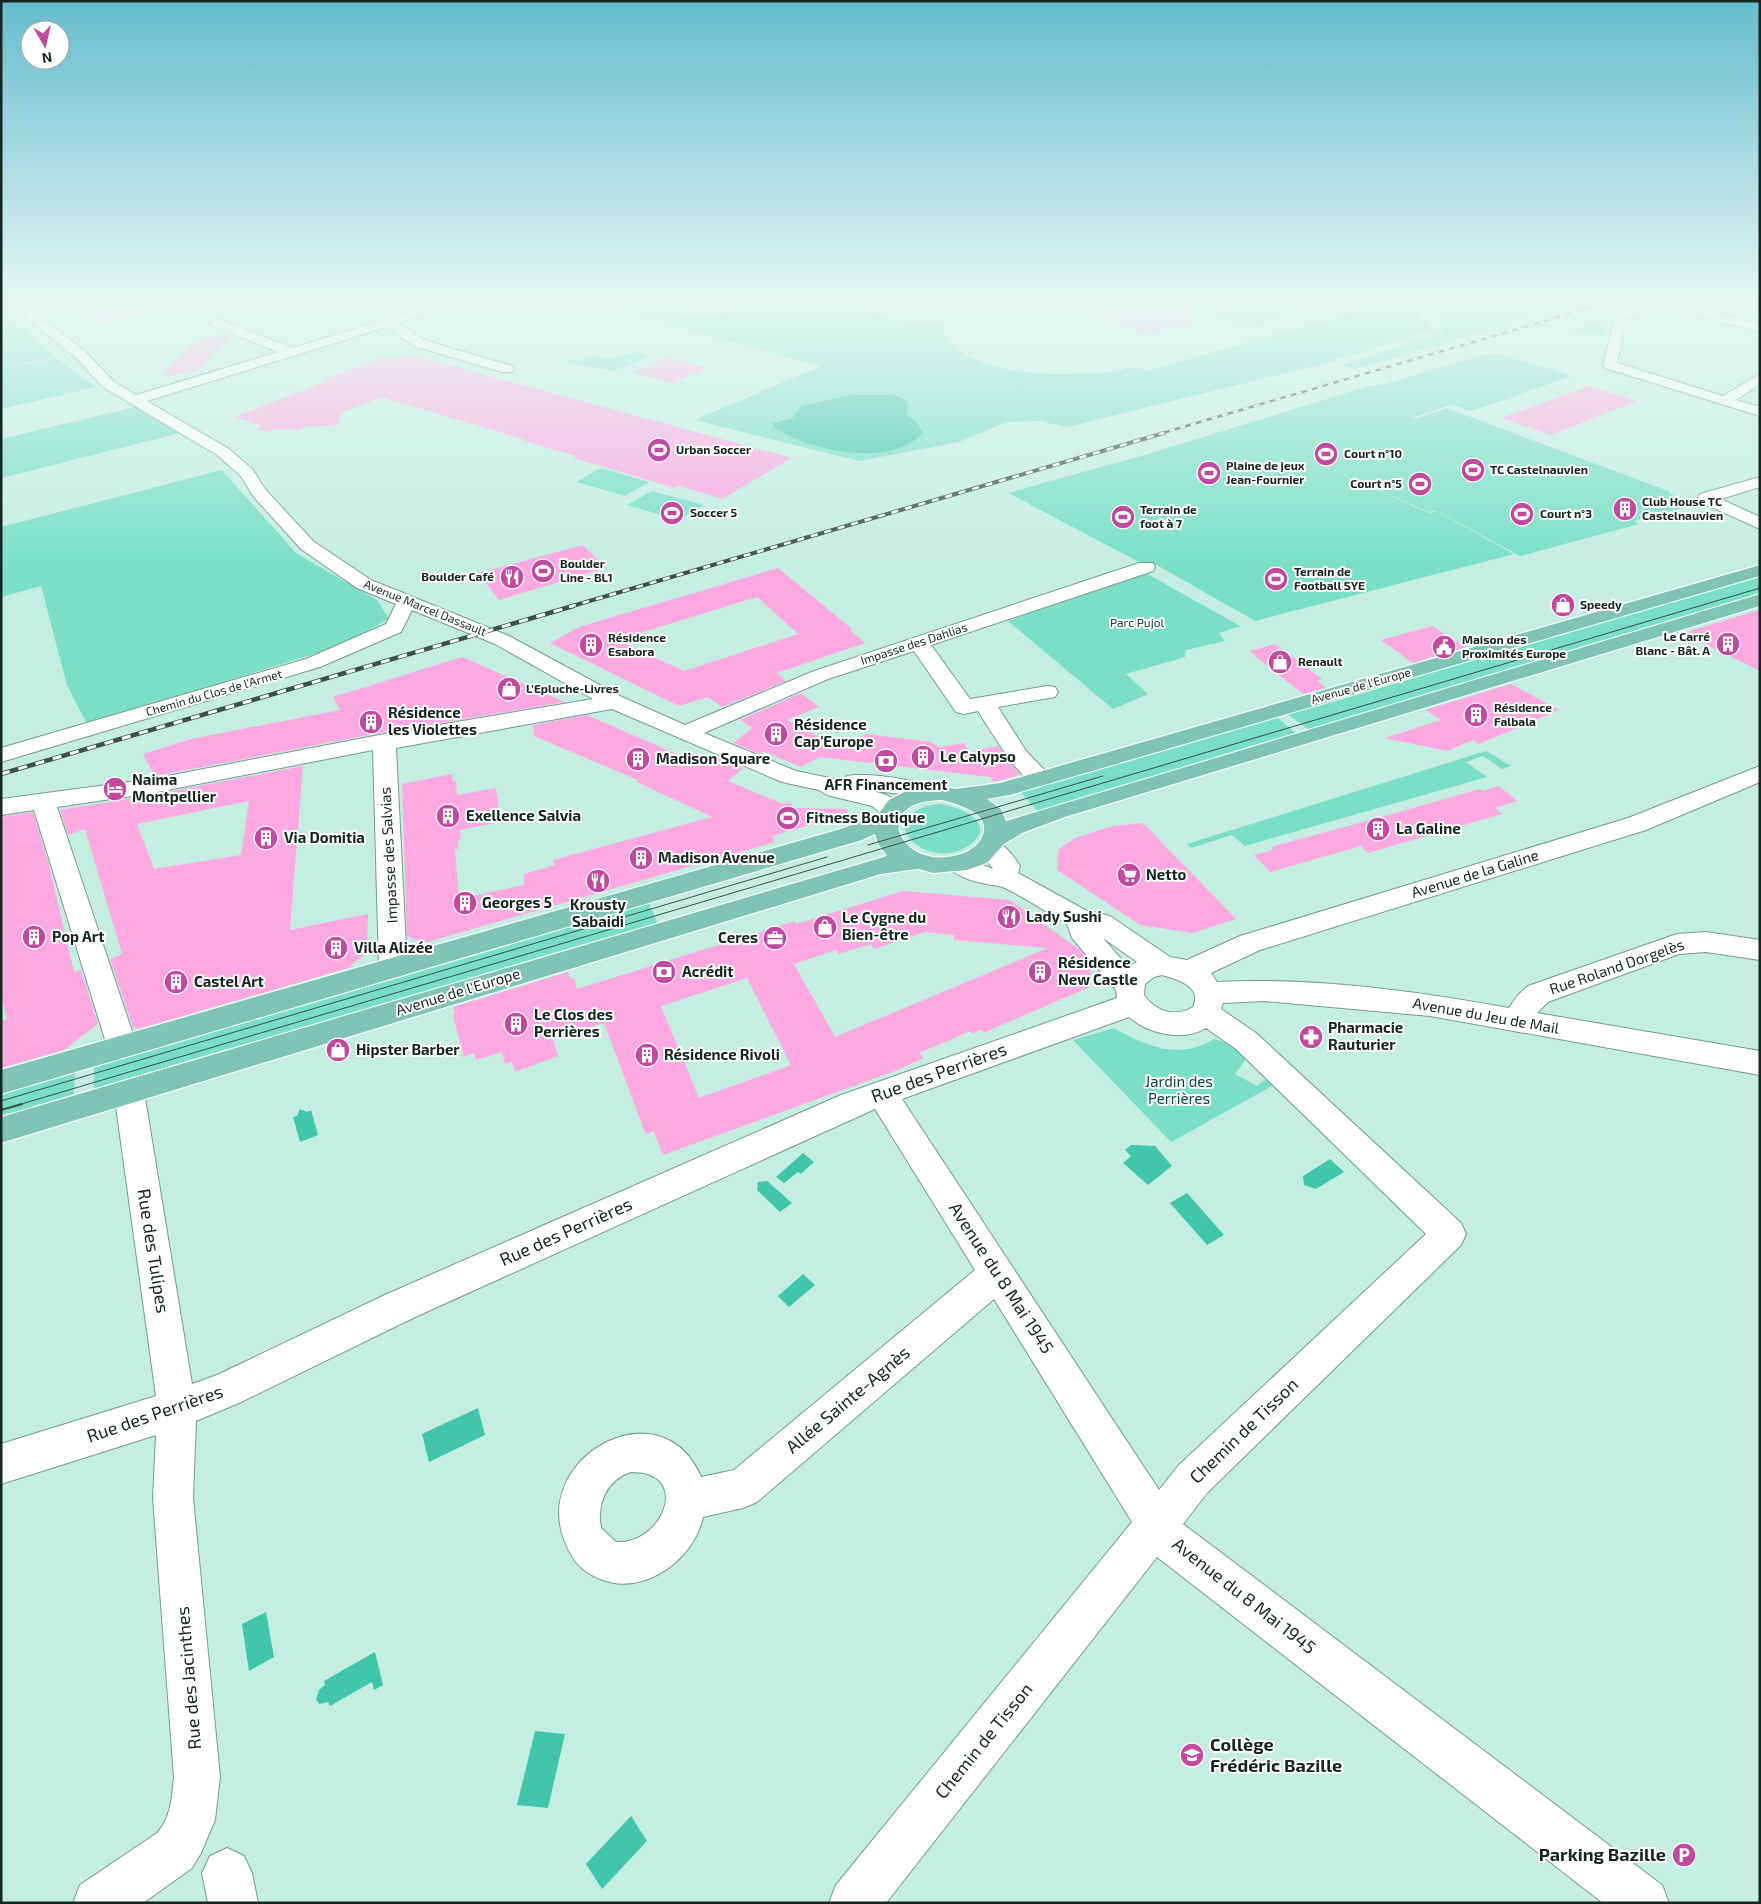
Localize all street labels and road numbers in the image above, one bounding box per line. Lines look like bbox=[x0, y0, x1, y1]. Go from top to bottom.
street label: Avenue Marcel Dassault bbox=[362, 576, 489, 638]
street label: Impasse des Dahlias bbox=[859, 619, 969, 667]
street label: Avenue de l'Europe bbox=[1309, 664, 1412, 706]
street label: Chemin du Clos de l'Armet bbox=[144, 666, 284, 718]
street label: Impasse des Salvias bbox=[375, 786, 401, 924]
street label: Avenue de la Galine bbox=[1409, 845, 1541, 901]
street label: Rue Roland Dorgelès bbox=[1547, 935, 1686, 998]
street label: Avenue de l'Europe bbox=[393, 964, 522, 1019]
street label: Avenue du Jeu de Mail bbox=[1412, 993, 1561, 1037]
street label: Rue des Perrières bbox=[868, 1037, 1009, 1107]
street label: Rue des Tulipes bbox=[133, 1187, 175, 1315]
street label: Rue des Perrières bbox=[496, 1192, 635, 1270]
street label: Avenue du 8 Mai 1945 bbox=[945, 1198, 1059, 1357]
street label: Allée Sainte-Agnès bbox=[781, 1341, 914, 1458]
street label: Chemin de Tisson bbox=[1184, 1373, 1302, 1488]
street label: Rue des Perrières bbox=[84, 1379, 226, 1447]
street label: Avenue du 8 Mai 1945 bbox=[1168, 1532, 1321, 1658]
street label: Rue des Jacinthes bbox=[171, 1606, 205, 1751]
street label: Chemin de Tisson bbox=[930, 1678, 1037, 1803]

